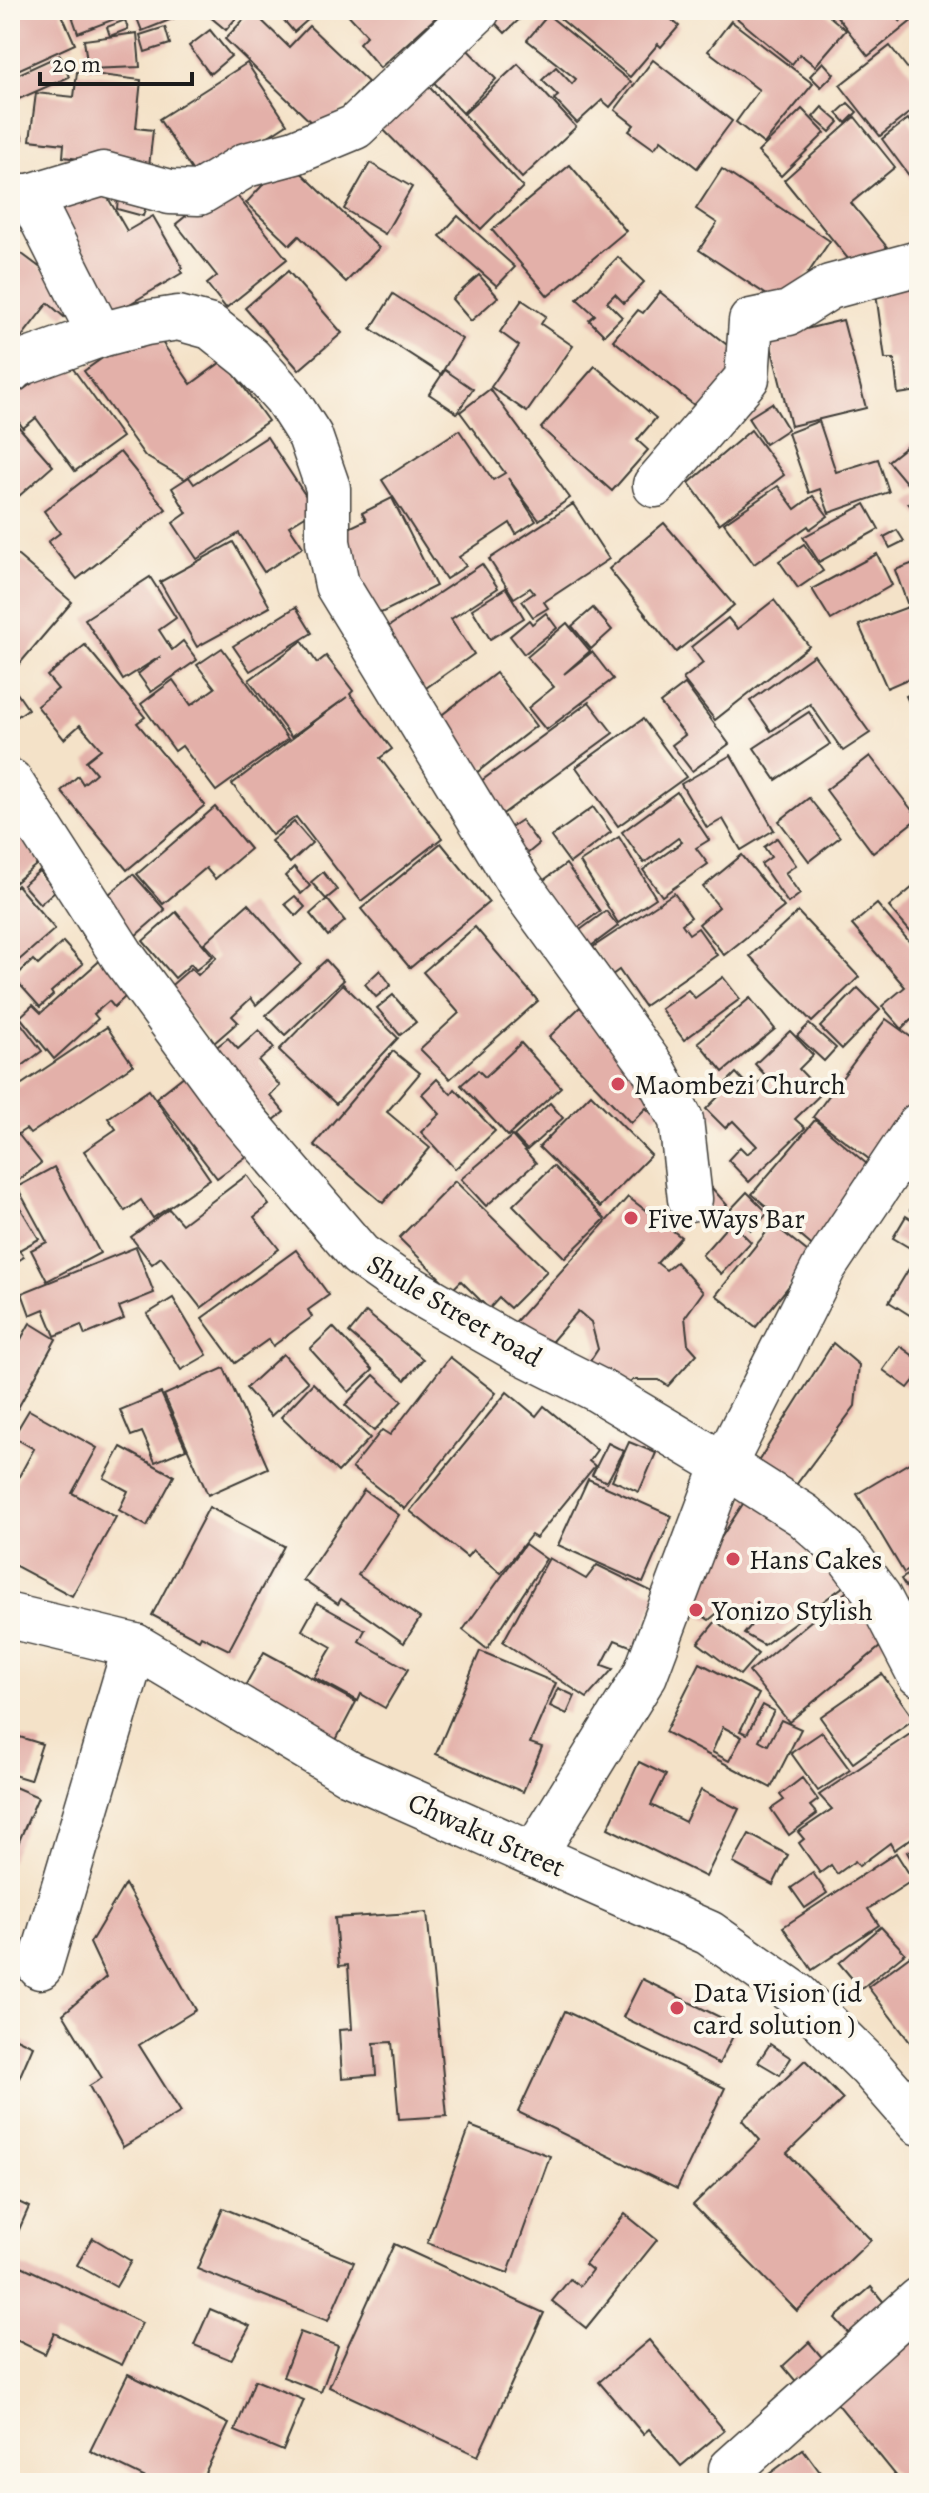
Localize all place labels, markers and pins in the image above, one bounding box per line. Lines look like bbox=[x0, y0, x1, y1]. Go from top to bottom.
place label: Maombezi Church bbox=[634, 1066, 846, 1104]
marker: Maombezi Church bbox=[609, 1075, 627, 1093]
place label: Five Ways Bar bbox=[647, 1200, 805, 1238]
marker: Five Ways Bar bbox=[622, 1209, 640, 1227]
place label: Hans Cakes bbox=[749, 1541, 882, 1579]
marker: Hans Cakes bbox=[724, 1550, 742, 1568]
place label: Yonizo Stylish bbox=[711, 1592, 873, 1630]
marker: Yonizo Stylish bbox=[687, 1601, 705, 1619]
place label: Data Vision (id card solution ) bbox=[693, 1974, 863, 2044]
marker: Data Vision (id card solution ) bbox=[668, 1999, 686, 2017]

